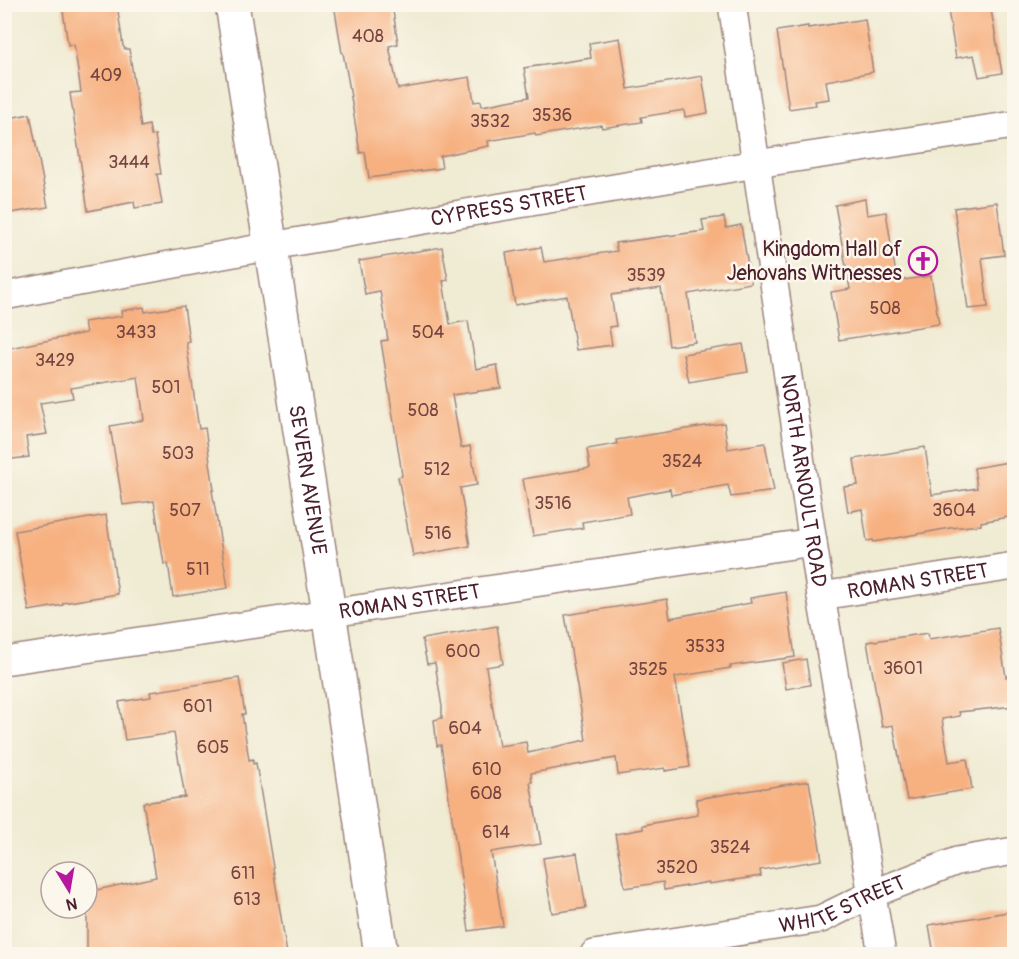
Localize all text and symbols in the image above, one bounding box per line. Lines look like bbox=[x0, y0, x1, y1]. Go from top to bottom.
house number: 408 bbox=[352, 25, 384, 48]
house number: 409 bbox=[90, 64, 122, 87]
house number: 3536 bbox=[532, 104, 572, 127]
house number: 3532 bbox=[470, 110, 510, 133]
house number: 3444 bbox=[108, 151, 150, 174]
street label: CYPRESS STREET bbox=[429, 180, 590, 233]
place label: Kingdom Hall of Jehovahs Witnesses bbox=[727, 236, 903, 287]
church icon: Kingdom Hall of Jehovahs Witnesses bbox=[907, 245, 939, 277]
house number: 3539 bbox=[626, 264, 666, 287]
house number: 508 bbox=[869, 297, 901, 320]
house number: 3433 bbox=[116, 321, 156, 344]
house number: 504 bbox=[412, 321, 445, 344]
house number: 3429 bbox=[35, 349, 75, 372]
street label: NORTH ARNOULT ROAD bbox=[774, 372, 833, 589]
house number: 501 bbox=[151, 376, 181, 399]
house number: 508 bbox=[407, 399, 439, 422]
street label: SEVERN AVENUE bbox=[282, 403, 333, 557]
house number: 503 bbox=[162, 442, 194, 465]
house number: 3524 bbox=[662, 450, 703, 473]
house number: 512 bbox=[424, 458, 450, 481]
house number: 3516 bbox=[534, 492, 572, 515]
house number: 507 bbox=[169, 499, 201, 522]
house number: 3604 bbox=[932, 499, 976, 522]
house number: 516 bbox=[424, 522, 452, 545]
street label: ROMAN STREET bbox=[845, 557, 991, 606]
house number: 511 bbox=[186, 558, 210, 581]
street label: ROMAN STREET bbox=[337, 578, 483, 626]
house number: 3533 bbox=[685, 635, 725, 658]
house number: 600 bbox=[445, 640, 481, 663]
house number: 3601 bbox=[883, 657, 923, 680]
house number: 3525 bbox=[628, 658, 668, 681]
house number: 601 bbox=[183, 695, 213, 718]
house number: 604 bbox=[448, 717, 482, 740]
house number: 605 bbox=[197, 736, 229, 759]
house number: 610 bbox=[472, 758, 502, 781]
house number: 608 bbox=[470, 782, 502, 805]
house number: 614 bbox=[482, 821, 511, 844]
house number: 3524 bbox=[710, 836, 751, 859]
house number: 3520 bbox=[656, 856, 698, 879]
north arrow bbox=[39, 860, 99, 920]
house number: 611 bbox=[231, 862, 255, 885]
street label: WHITE STREET bbox=[777, 869, 910, 939]
house number: 613 bbox=[233, 888, 261, 911]
text: N bbox=[64, 893, 79, 915]

